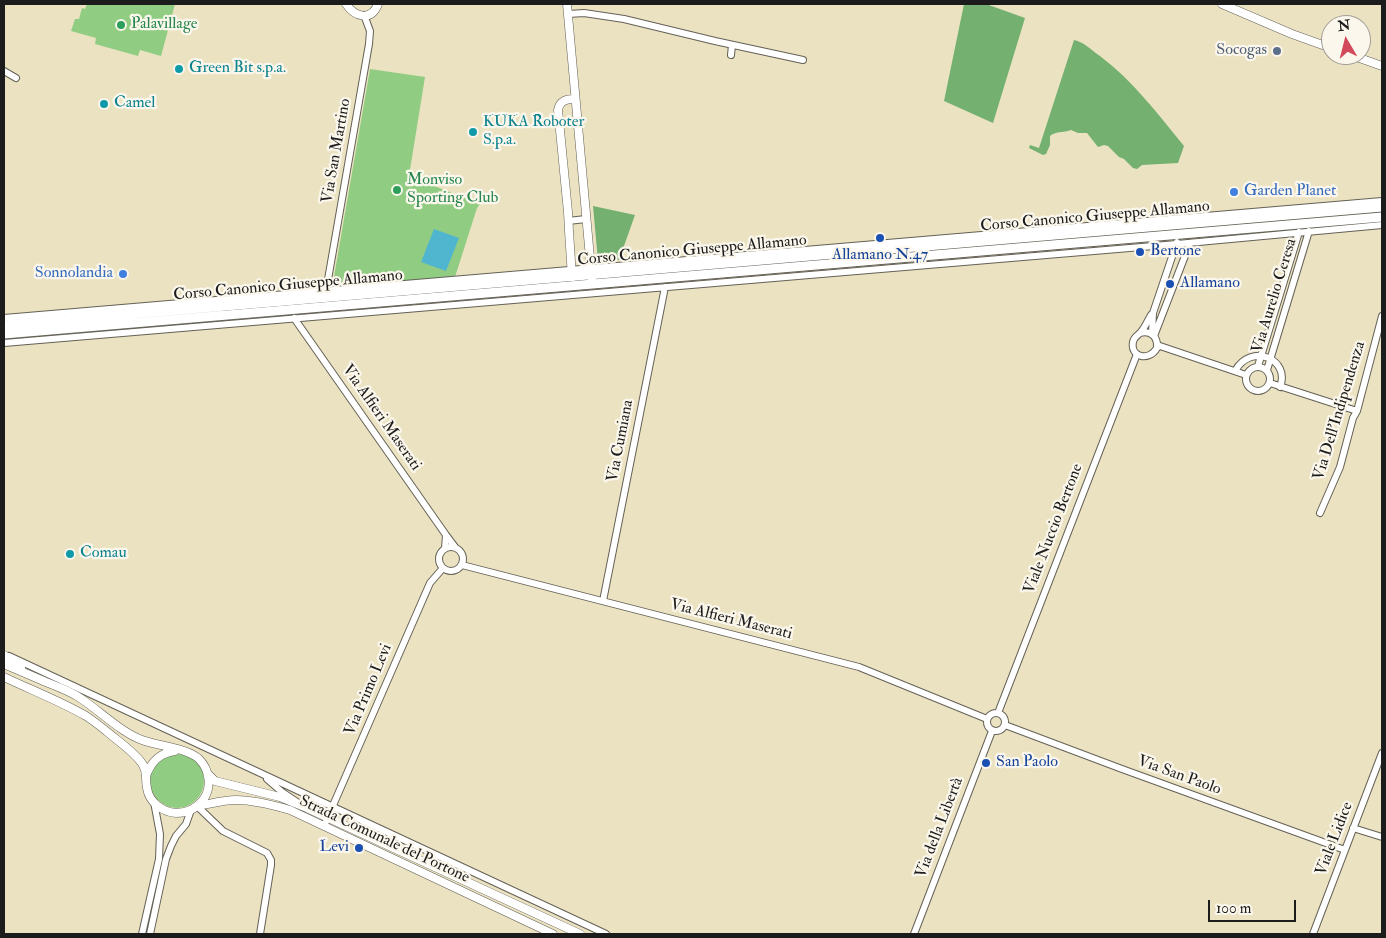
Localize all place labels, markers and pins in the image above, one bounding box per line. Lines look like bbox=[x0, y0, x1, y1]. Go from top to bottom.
place label: Palavillage bbox=[131, 15, 197, 35]
marker: Palavillage bbox=[115, 19, 127, 31]
place label: Socogas bbox=[1216, 41, 1267, 61]
marker: Socogas bbox=[1271, 45, 1283, 57]
place label: Green Bit s.p.a. bbox=[189, 59, 286, 79]
marker: Green Bit s.p.a. bbox=[173, 63, 185, 75]
place label: Camel bbox=[114, 94, 155, 114]
marker: Camel bbox=[98, 98, 110, 110]
place label: KUKA Roboter S.p.a. bbox=[483, 113, 584, 151]
marker: KUKA Roboter S.p.a. bbox=[467, 126, 479, 138]
place label: Monviso Sporting Club bbox=[407, 171, 498, 209]
place label: Garden Planet bbox=[1244, 182, 1336, 202]
marker: Monviso Sporting Club bbox=[391, 184, 403, 196]
marker: Garden Planet bbox=[1228, 186, 1240, 198]
marker: Allamano N.47 bbox=[874, 232, 886, 244]
place label: Bertone bbox=[1150, 242, 1201, 262]
place label: Allamano N.47 bbox=[832, 246, 928, 266]
marker: Bertone bbox=[1134, 246, 1146, 258]
place label: Sonnolandia bbox=[35, 264, 113, 284]
marker: Sonnolandia bbox=[117, 268, 129, 280]
place label: Allamano bbox=[1180, 274, 1240, 294]
marker: Allamano bbox=[1164, 278, 1176, 290]
place label: Comau bbox=[80, 544, 127, 564]
marker: Comau bbox=[64, 548, 76, 560]
place label: San Paolo bbox=[996, 753, 1058, 773]
marker: San Paolo bbox=[980, 757, 992, 769]
place label: Levi bbox=[320, 838, 349, 858]
marker: Levi bbox=[353, 842, 365, 854]

